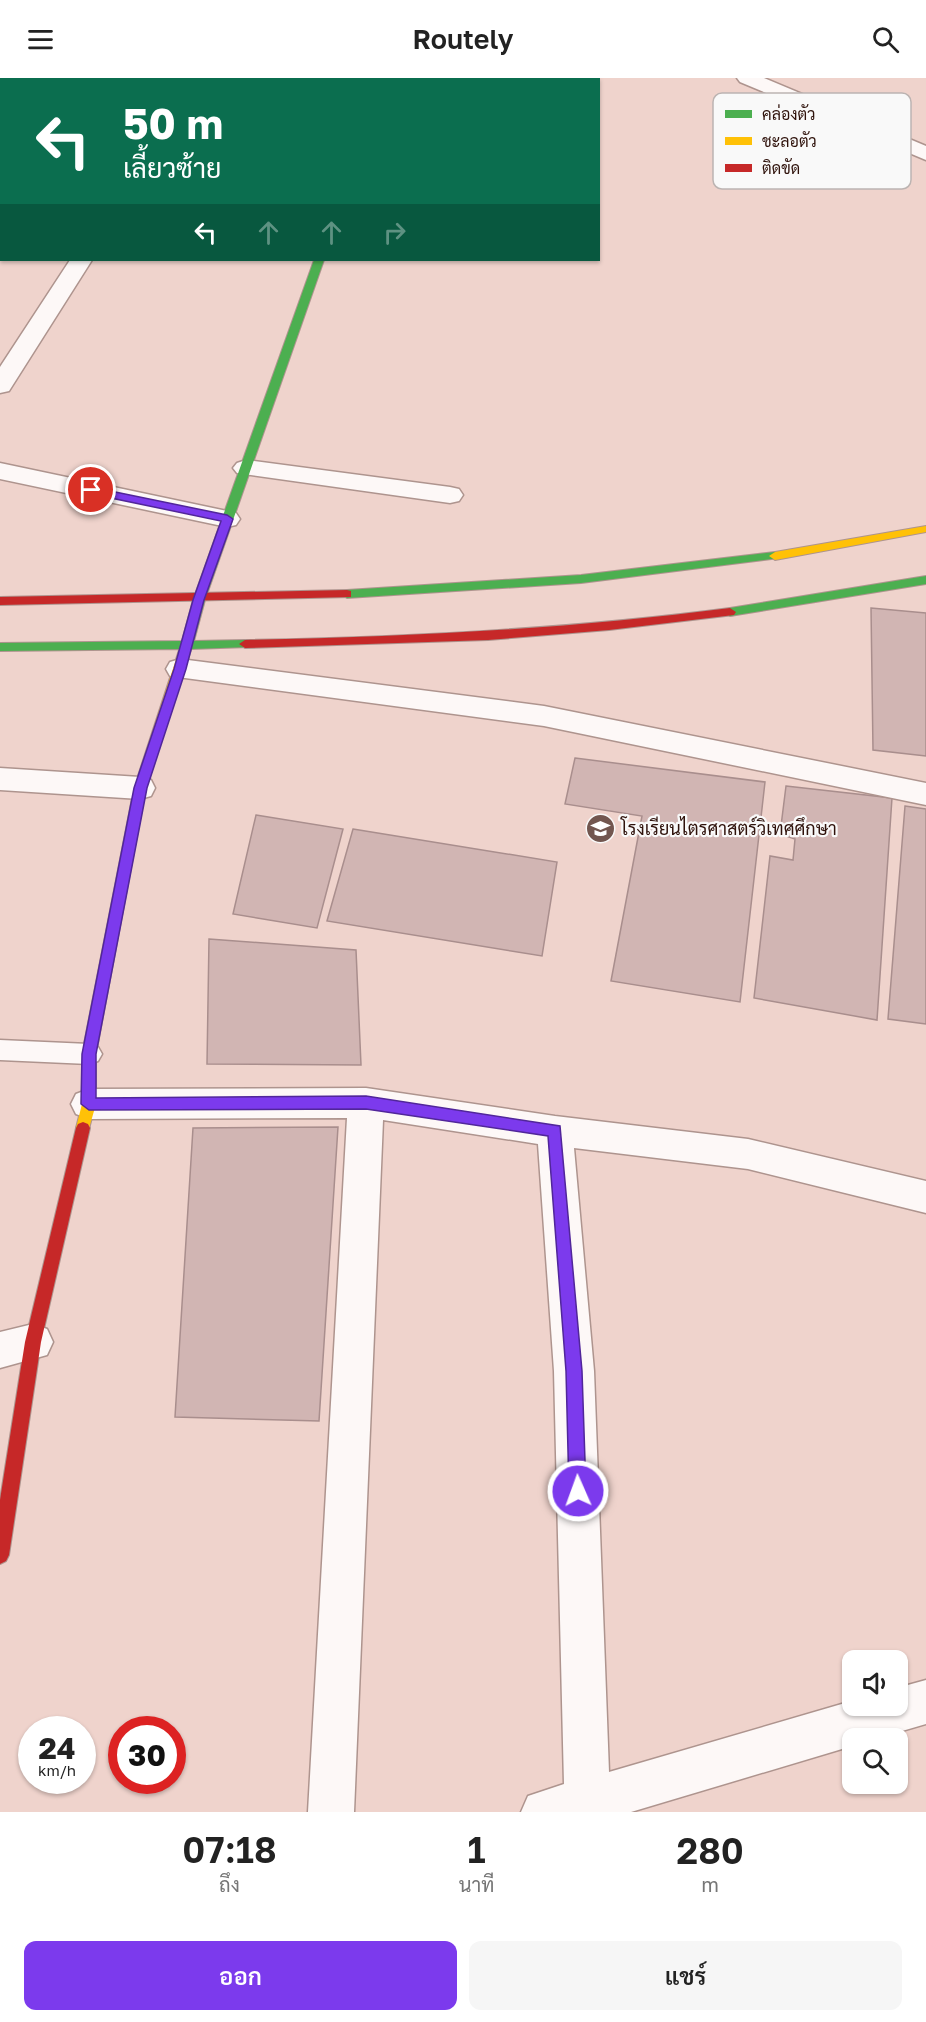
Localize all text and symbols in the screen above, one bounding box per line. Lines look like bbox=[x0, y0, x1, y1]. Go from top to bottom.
icon: menu bbox=[24, 23, 57, 56]
text: Routely bbox=[413, 23, 513, 55]
icon: search bbox=[869, 23, 902, 56]
legend bbox=[713, 93, 911, 189]
text: 50 m bbox=[123, 98, 223, 148]
icon: left bbox=[24, 102, 102, 180]
text: คล่องตัว bbox=[762, 104, 816, 124]
text: ชะลอตัว bbox=[762, 131, 817, 151]
text: เลี้ยวซ้าย bbox=[123, 152, 221, 184]
text: ติดขัด bbox=[762, 158, 800, 178]
icon: left bbox=[189, 216, 222, 249]
icon: ahead bbox=[252, 216, 285, 249]
icon: ahead bbox=[315, 216, 348, 249]
icon: right bbox=[378, 216, 411, 249]
pin bbox=[65, 464, 116, 515]
icon: arrive bbox=[74, 473, 107, 506]
school or university icon: โรงเรียนไตรศาสตร์วิเทศศึกษา bbox=[584, 812, 616, 844]
place label: โรงเรียนไตรศาสตร์วิเทศศึกษา bbox=[620, 816, 837, 839]
position arrow bbox=[546, 1459, 610, 1523]
map controls bbox=[842, 1650, 908, 1794]
button: sound bbox=[842, 1650, 908, 1716]
speed limit sign: 30 bbox=[108, 1716, 186, 1794]
button: search bbox=[842, 1728, 908, 1794]
text: 24 bbox=[38, 1730, 76, 1766]
text: km/h bbox=[38, 1761, 76, 1779]
text: 07:18 bbox=[182, 1828, 277, 1871]
text: 1 bbox=[468, 1828, 486, 1871]
text: 280 bbox=[677, 1829, 744, 1872]
text: ถึง bbox=[219, 1872, 240, 1896]
text: นาที bbox=[459, 1872, 494, 1896]
text: m bbox=[701, 1872, 719, 1896]
button: ออก bbox=[24, 1941, 457, 2010]
button: แชร์ bbox=[469, 1941, 902, 2010]

